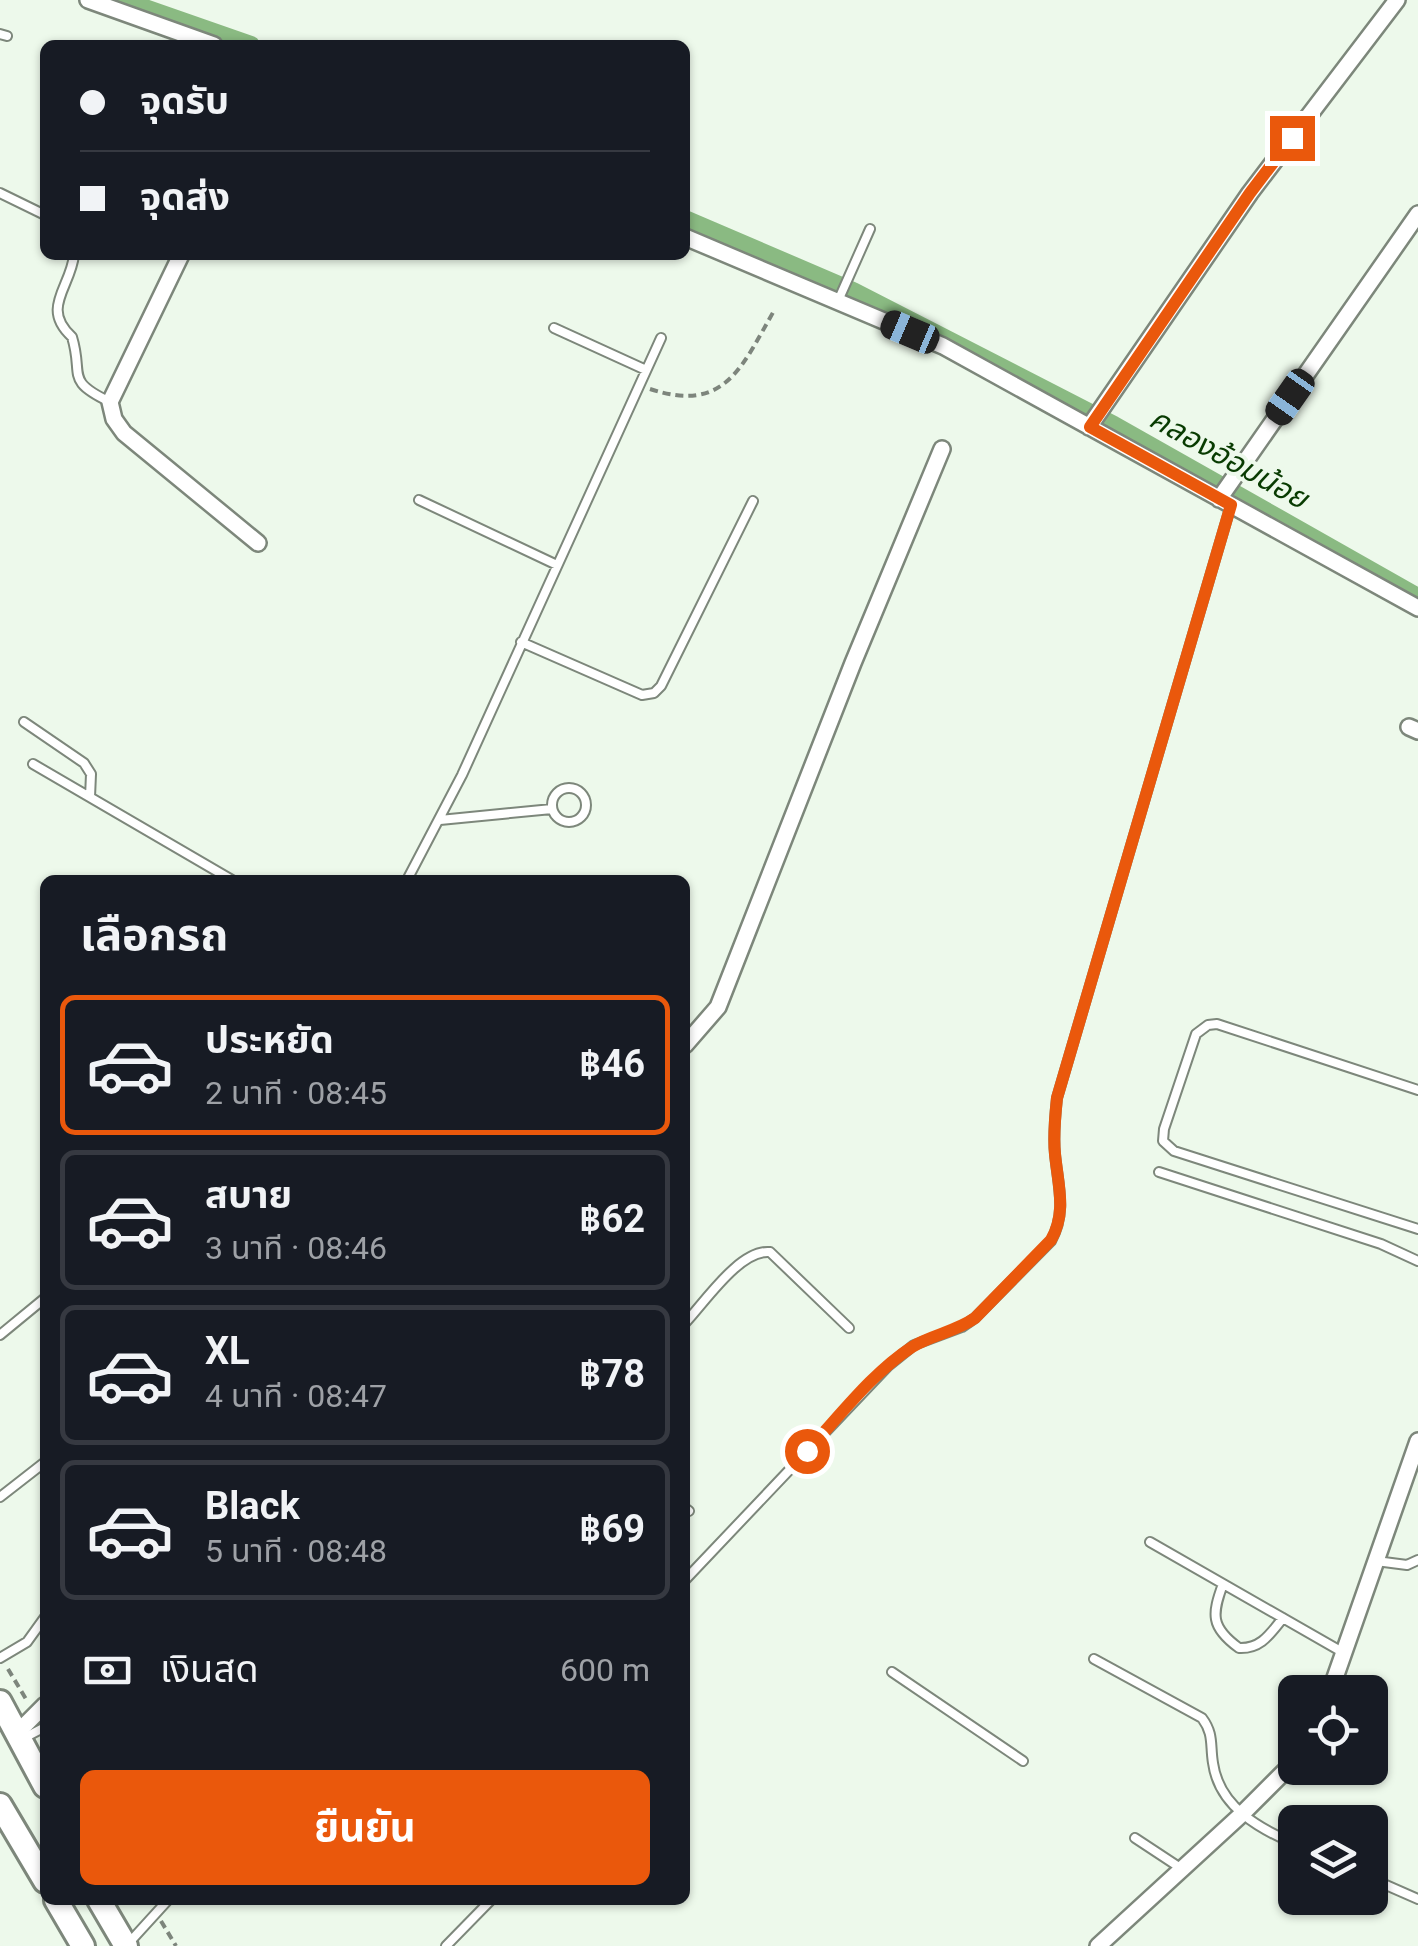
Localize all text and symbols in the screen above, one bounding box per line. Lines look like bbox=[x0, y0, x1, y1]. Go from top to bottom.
text: จุดรับ bbox=[140, 79, 229, 123]
route end bbox=[1270, 116, 1315, 161]
text: จุดส่ง bbox=[140, 175, 230, 219]
car bbox=[877, 306, 943, 358]
car bbox=[1261, 364, 1319, 430]
water label: คลองอ้อมน้อย bbox=[1144, 400, 1316, 517]
text: เลือกรถ bbox=[80, 908, 228, 961]
text: ประหยัด bbox=[205, 1018, 334, 1062]
icon: car bbox=[85, 1020, 175, 1110]
text: ฿46 bbox=[579, 1042, 645, 1086]
text: 2 นาที · 08:45 bbox=[205, 1074, 387, 1112]
text: สบาย bbox=[205, 1173, 292, 1217]
icon: car bbox=[85, 1175, 175, 1265]
text: ฿62 bbox=[579, 1197, 645, 1241]
text: 3 นาที · 08:46 bbox=[205, 1229, 387, 1267]
text: XL bbox=[205, 1329, 250, 1373]
icon: car bbox=[85, 1330, 175, 1420]
text: ฿78 bbox=[579, 1352, 645, 1396]
text: 4 นาที · 08:47 bbox=[205, 1377, 387, 1415]
route start bbox=[785, 1429, 830, 1474]
text: Black bbox=[205, 1484, 300, 1528]
icon: car bbox=[85, 1485, 175, 1575]
text: ฿69 bbox=[579, 1507, 645, 1551]
text: 5 นาที · 08:48 bbox=[205, 1532, 387, 1570]
icon: cash bbox=[80, 1643, 135, 1698]
text: เงินสด bbox=[160, 1647, 259, 1691]
text: 600 m bbox=[560, 1651, 650, 1689]
map controls bbox=[1278, 1675, 1388, 1915]
button: locate bbox=[1278, 1675, 1388, 1785]
button: ยืนยัน bbox=[80, 1770, 650, 1885]
button: layers bbox=[1278, 1805, 1388, 1915]

